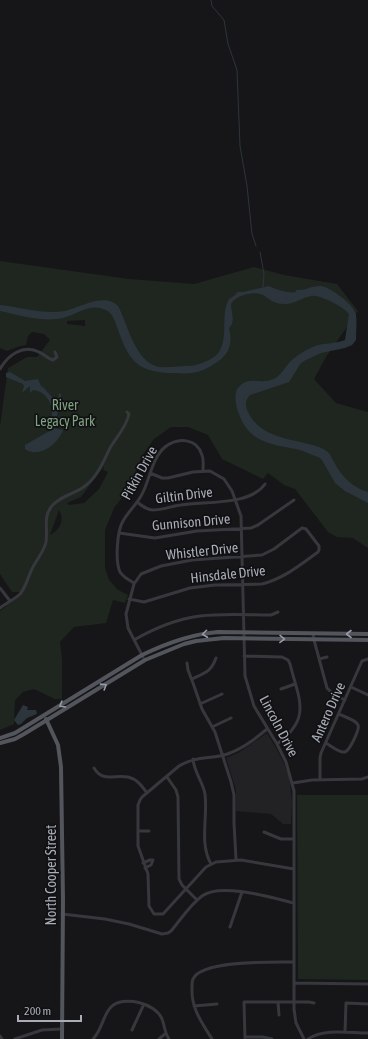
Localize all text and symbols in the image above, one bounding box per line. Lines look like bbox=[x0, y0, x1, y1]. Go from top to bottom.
park label: River Legacy Park bbox=[35, 397, 95, 429]
street label: Pitkin Drive bbox=[118, 443, 160, 503]
street label: Giltin Drive bbox=[154, 484, 214, 506]
street label: Gunnison Drive bbox=[151, 511, 231, 533]
street label: Whistler Drive bbox=[165, 539, 239, 563]
street label: Hinsdale Drive bbox=[190, 562, 266, 586]
one-way arrow bbox=[202, 629, 208, 638]
one-way arrow bbox=[346, 630, 352, 638]
one-way arrow bbox=[279, 635, 285, 643]
street label: Antero Drive bbox=[308, 680, 348, 744]
one-way arrow bbox=[100, 683, 107, 691]
street label: Lincoln Drive bbox=[256, 693, 302, 759]
one-way arrow bbox=[59, 700, 66, 707]
street label: North Cooper Street bbox=[43, 825, 59, 925]
scale bar bbox=[18, 997, 81, 1023]
text: 200 m bbox=[24, 1004, 51, 1018]

